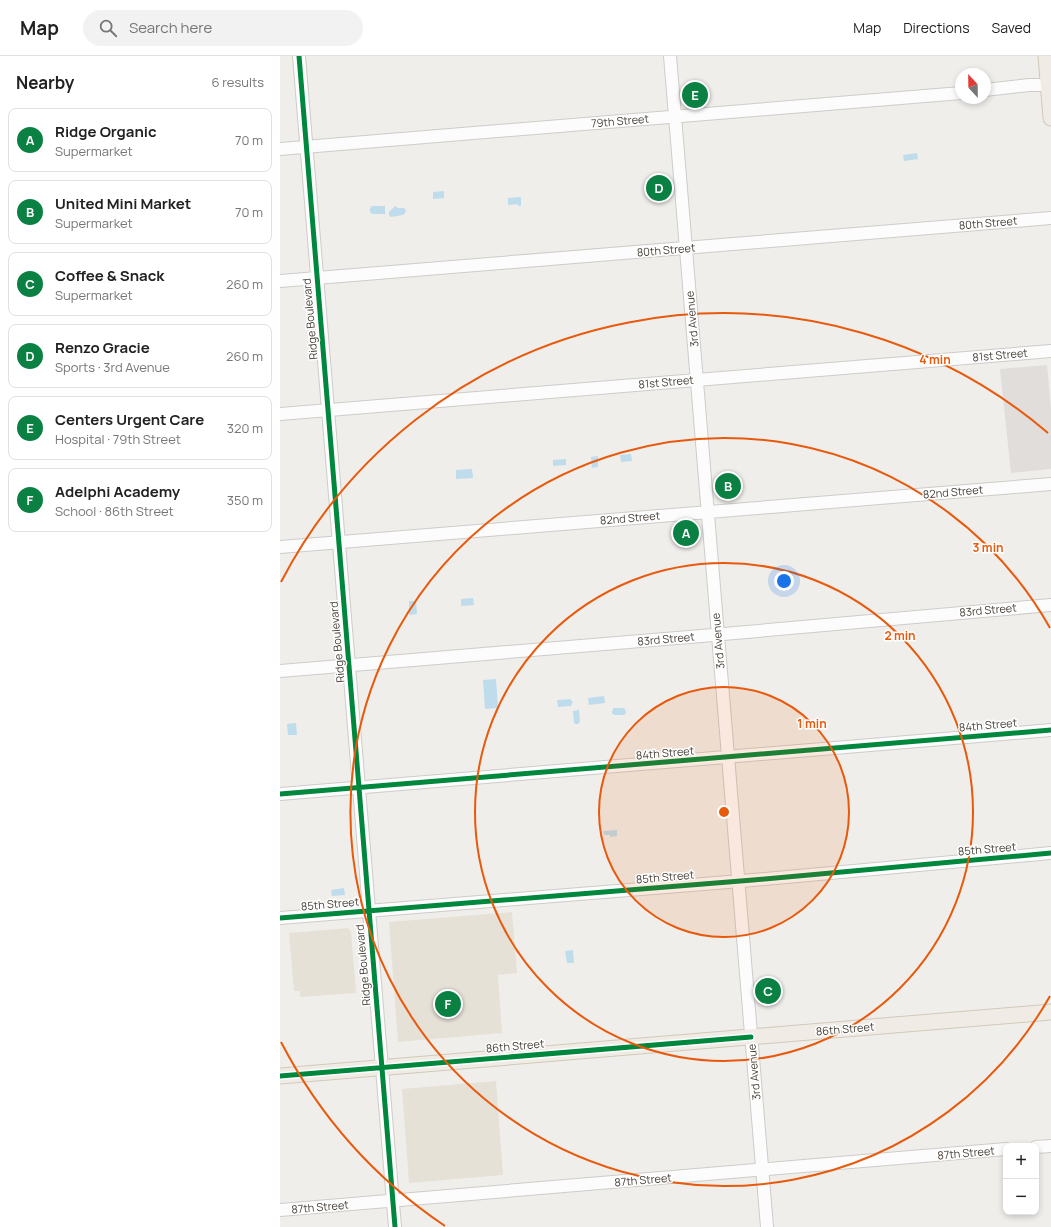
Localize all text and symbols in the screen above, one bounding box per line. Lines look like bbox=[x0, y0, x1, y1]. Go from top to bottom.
search box bbox=[83, 10, 363, 46]
text: Map bbox=[20, 15, 59, 41]
icon: search bbox=[97, 17, 119, 39]
text: Search here bbox=[129, 17, 212, 38]
text: Map bbox=[853, 18, 881, 37]
text: Directions bbox=[903, 18, 970, 37]
text: Saved bbox=[992, 18, 1031, 37]
north arrow bbox=[955, 68, 991, 104]
text: Nearby bbox=[16, 71, 74, 94]
text: 6 results bbox=[212, 73, 264, 91]
pin: E bbox=[682, 80, 708, 110]
street label: 79th Street bbox=[591, 111, 649, 130]
text: Ridge Organic bbox=[55, 121, 157, 142]
text: A bbox=[26, 131, 34, 149]
text: 70 m bbox=[235, 131, 263, 149]
text: Supermarket bbox=[55, 142, 133, 160]
pin: D bbox=[646, 173, 672, 203]
text: United Mini Market bbox=[55, 193, 191, 214]
text: B bbox=[26, 203, 34, 221]
text: 70 m bbox=[235, 203, 263, 221]
street label: 80th Street bbox=[958, 212, 1018, 233]
text: Supermarket bbox=[55, 214, 133, 232]
street label: 80th Street bbox=[636, 239, 696, 260]
text: Coffee & Snack bbox=[55, 265, 164, 286]
text: C bbox=[25, 275, 35, 293]
text: 260 m bbox=[226, 275, 263, 293]
street label: Ridge Boulevard bbox=[298, 278, 321, 360]
text: Supermarket bbox=[55, 286, 133, 304]
street label: 3rd Avenue bbox=[682, 290, 701, 348]
text: Renzo Gracie bbox=[55, 337, 150, 358]
street label: 81st Street bbox=[972, 345, 1028, 364]
text: D bbox=[25, 347, 35, 365]
text: 260 m bbox=[226, 347, 263, 365]
text: 4 min bbox=[919, 351, 951, 368]
text: Sports · 3rd Avenue bbox=[55, 358, 170, 376]
street label: 81st Street bbox=[638, 372, 694, 391]
text: Centers Urgent Care bbox=[55, 409, 204, 430]
text: E bbox=[26, 419, 34, 437]
text: 320 m bbox=[227, 419, 263, 437]
text: Hospital · 79th Street bbox=[55, 430, 181, 448]
pin: B bbox=[715, 471, 741, 501]
text: Adelphi Academy bbox=[55, 481, 180, 502]
street label: 82nd Street bbox=[922, 481, 984, 502]
text: F bbox=[27, 491, 33, 509]
text: 350 m bbox=[227, 491, 263, 509]
text: School · 86th Street bbox=[55, 502, 174, 520]
street label: 82nd Street bbox=[599, 507, 661, 528]
pin: A bbox=[673, 518, 699, 548]
text: 3 min bbox=[972, 539, 1004, 556]
your location bbox=[774, 571, 794, 591]
street label: 83rd Street bbox=[959, 600, 1017, 619]
street label: Ridge Boulevard bbox=[325, 601, 348, 683]
street label: 3rd Avenue bbox=[708, 612, 727, 670]
text: 2 min bbox=[884, 627, 916, 644]
street label: 83rd Street bbox=[637, 629, 695, 648]
street label: 84th Street bbox=[958, 714, 1018, 735]
text: 1 min bbox=[797, 715, 827, 732]
street label: 84th Street bbox=[635, 742, 695, 763]
centre of rings bbox=[717, 805, 731, 819]
street label: 85th Street bbox=[957, 838, 1017, 859]
street label: 85th Street bbox=[635, 866, 695, 887]
street label: 85th Street bbox=[300, 893, 360, 914]
street label: Ridge Boulevard bbox=[351, 924, 374, 1006]
pin: C bbox=[755, 976, 781, 1006]
pin: F bbox=[435, 989, 461, 1019]
street label: 86th Street bbox=[815, 1018, 875, 1039]
street label: 86th Street bbox=[485, 1035, 545, 1056]
street label: 3rd Avenue bbox=[744, 1043, 763, 1101]
street label: 87th Street bbox=[937, 1143, 995, 1162]
map controls bbox=[1003, 1143, 1039, 1215]
button: + bbox=[1003, 1143, 1039, 1179]
street label: 87th Street bbox=[614, 1170, 672, 1189]
button: − bbox=[1003, 1179, 1039, 1215]
street label: 87th Street bbox=[291, 1197, 349, 1216]

